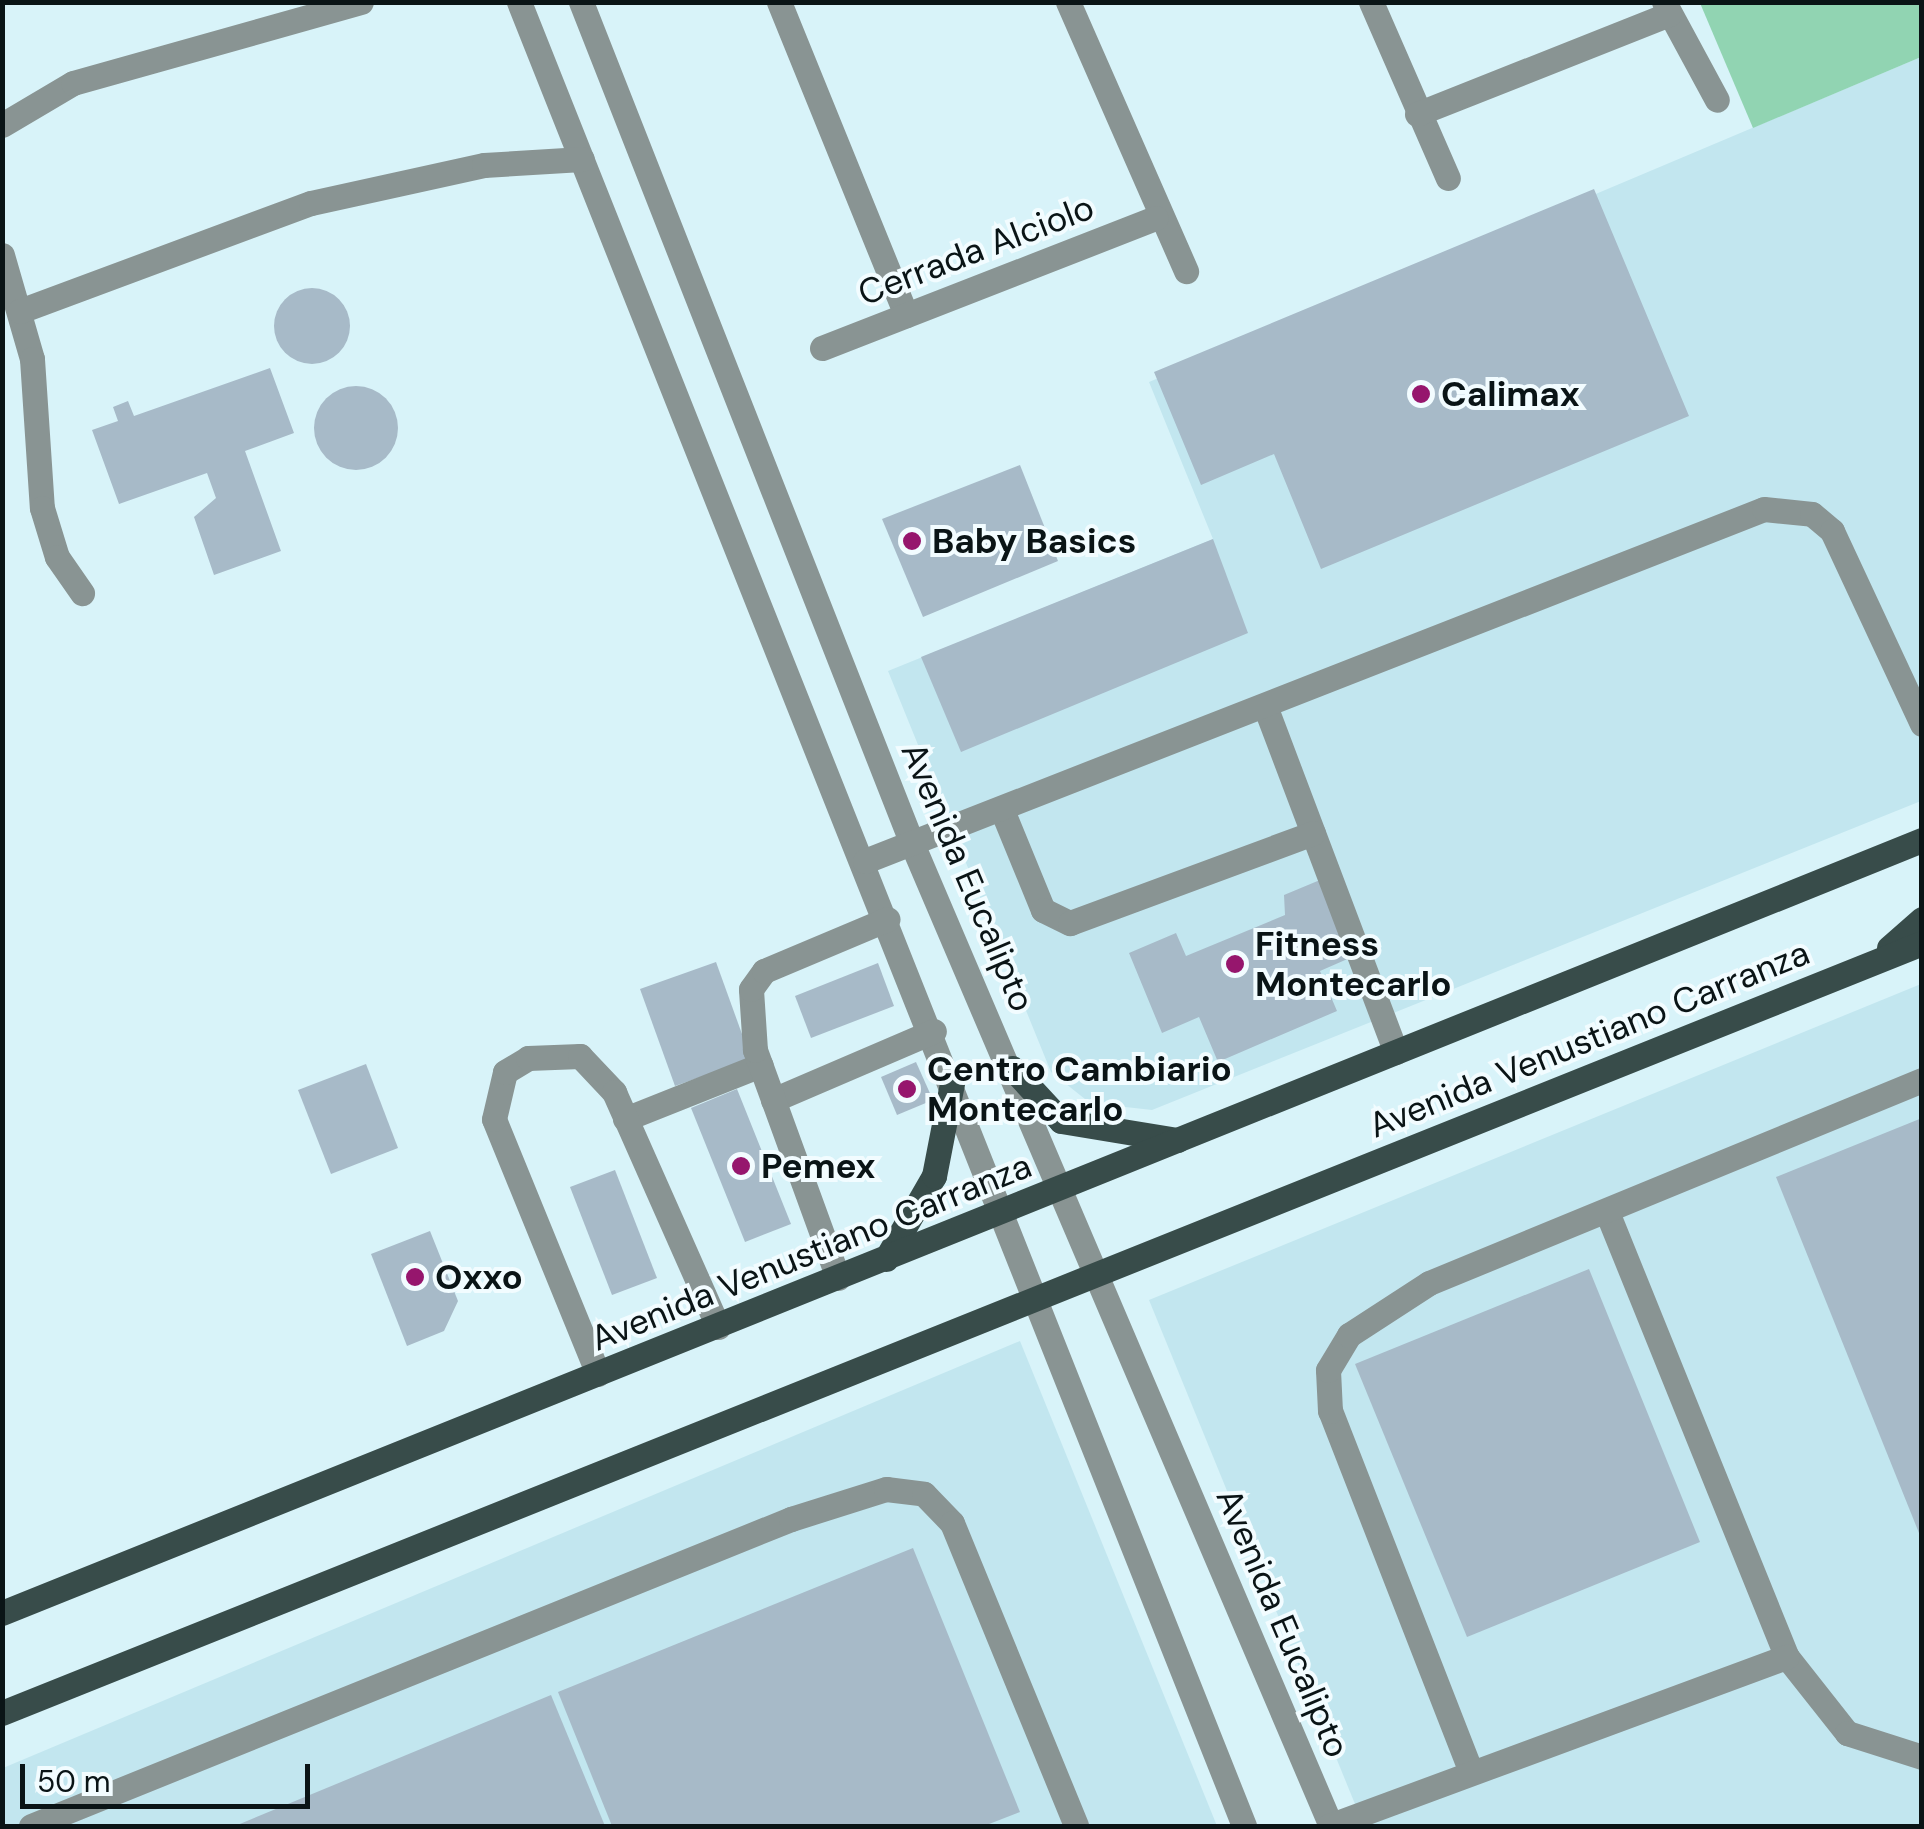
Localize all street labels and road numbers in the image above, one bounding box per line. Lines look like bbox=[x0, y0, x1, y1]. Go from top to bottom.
street label: Cerrada Alciolo bbox=[852, 186, 1100, 314]
street label: Avenida Eucalipto bbox=[892, 736, 1044, 1018]
street label: Avenida Venustiano Carranza bbox=[1363, 931, 1815, 1147]
street label: Avenida Venustiano Carranza bbox=[585, 1144, 1037, 1360]
street label: Avenida Eucalipto bbox=[1207, 1482, 1359, 1764]

